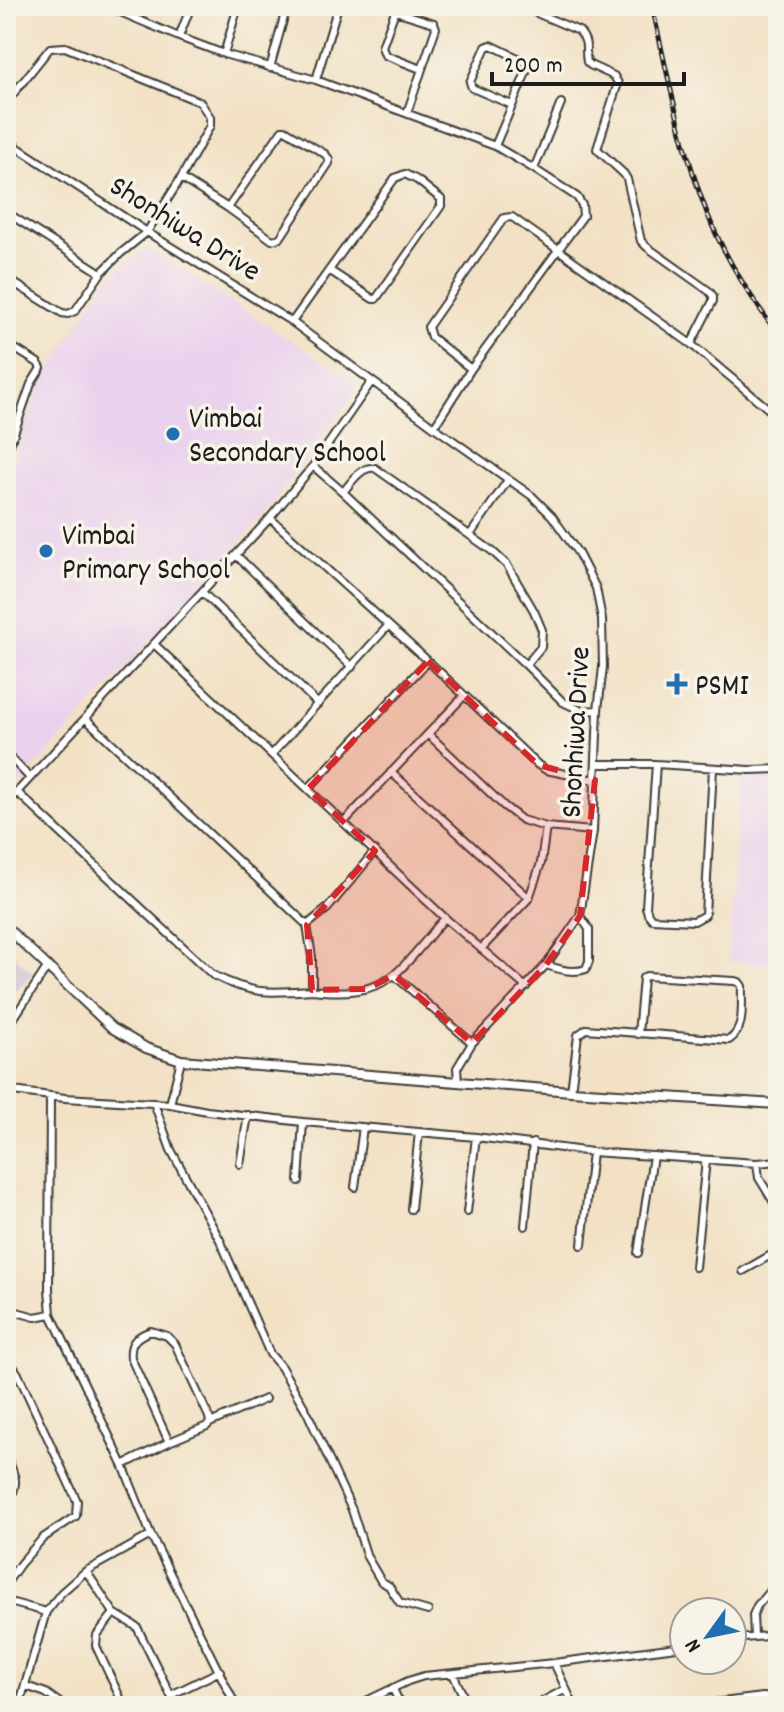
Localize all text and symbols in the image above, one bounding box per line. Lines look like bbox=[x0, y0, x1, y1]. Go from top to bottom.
scale bar bbox=[492, 36, 684, 86]
text: 200 m bbox=[504, 50, 563, 84]
street label: Shonhiwa Drive bbox=[100, 167, 268, 294]
place label: Vimbai Secondary School bbox=[189, 400, 386, 477]
marker: Vimbai Secondary School bbox=[164, 425, 182, 443]
place label: Vimbai Primary School bbox=[62, 517, 230, 594]
marker: Vimbai Primary School bbox=[37, 542, 55, 560]
street label: Shonhiwa Drive bbox=[553, 645, 604, 819]
place label: PSMI bbox=[695, 667, 749, 710]
marker: PSMI bbox=[666, 673, 688, 695]
north arrow bbox=[668, 1596, 748, 1676]
text: N bbox=[678, 1632, 710, 1658]

